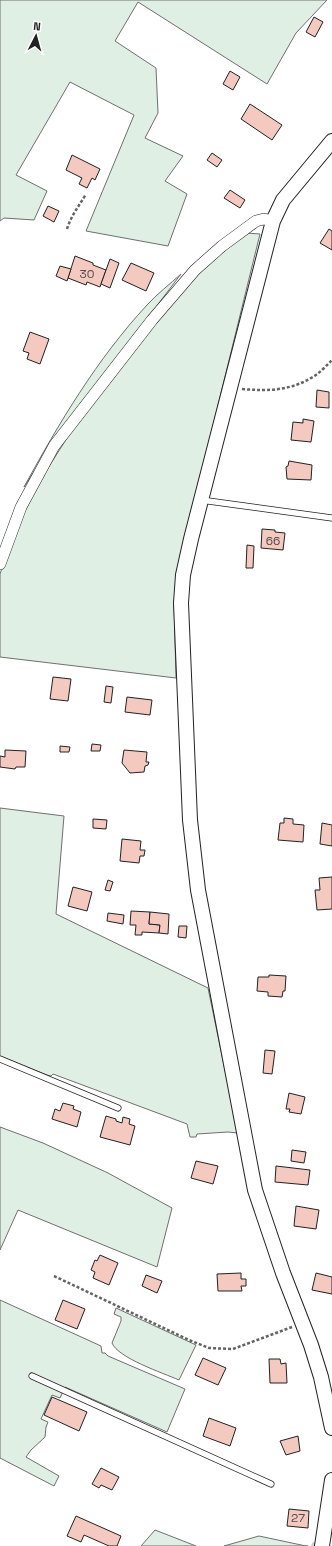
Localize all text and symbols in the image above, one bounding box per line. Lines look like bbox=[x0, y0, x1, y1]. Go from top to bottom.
north arrow bbox=[16, 16, 56, 56]
text: N bbox=[33, 19, 41, 33]
house number: 30 bbox=[80, 266, 94, 282]
house number: 66 bbox=[266, 533, 280, 549]
house number: 27 bbox=[291, 1510, 305, 1526]

